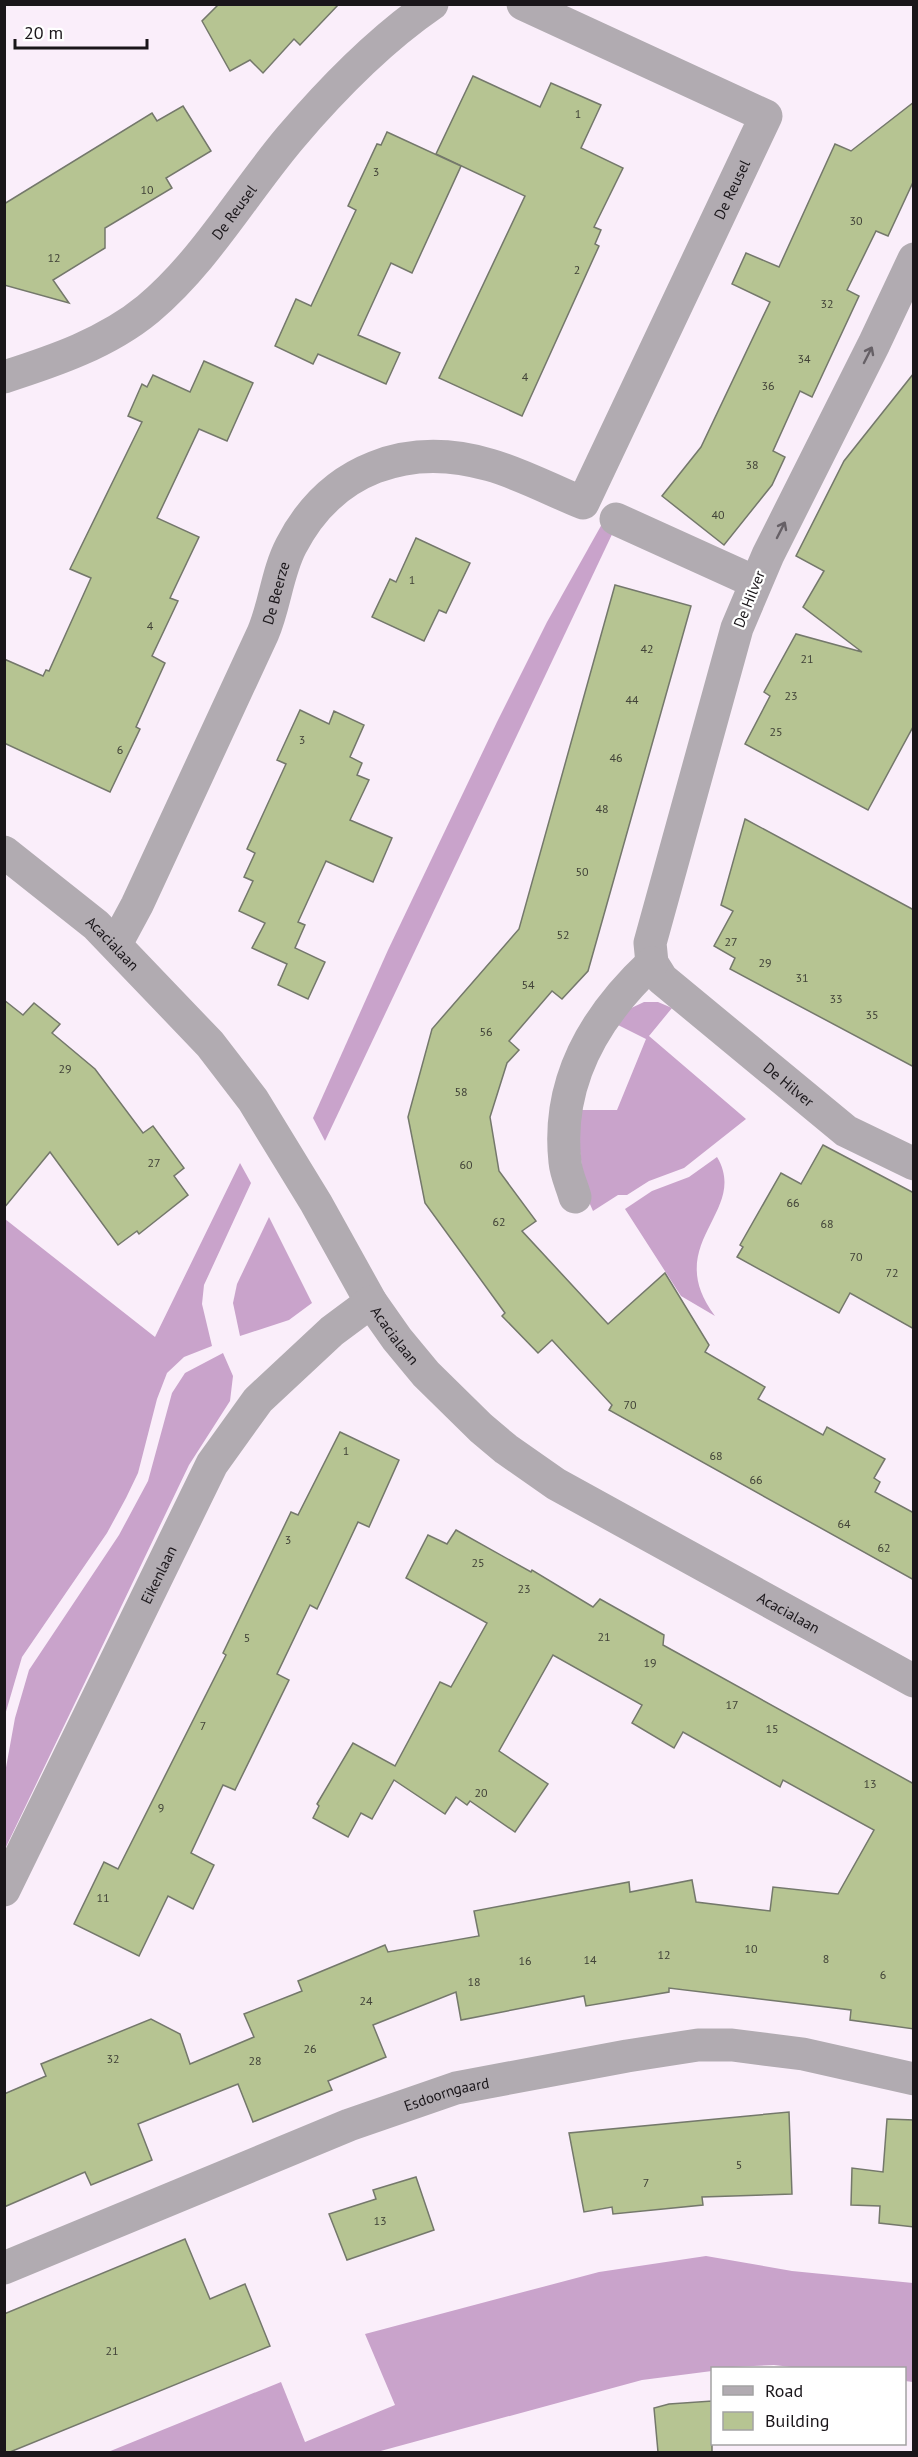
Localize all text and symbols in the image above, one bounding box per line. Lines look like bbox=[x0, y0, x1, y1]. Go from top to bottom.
scale bar bbox=[15, 12, 147, 50]
text: 20 m bbox=[24, 21, 63, 44]
house number: 1 bbox=[575, 106, 581, 121]
street label: De Reusel bbox=[709, 156, 754, 222]
house number: 3 bbox=[373, 164, 379, 179]
street label: De Reusel bbox=[207, 180, 260, 243]
house number: 10 bbox=[140, 182, 154, 197]
house number: 30 bbox=[849, 213, 863, 228]
house number: 12 bbox=[47, 250, 61, 265]
house number: 2 bbox=[574, 262, 580, 277]
house number: 32 bbox=[820, 296, 834, 311]
one-way arrow bbox=[863, 347, 874, 365]
house number: 34 bbox=[797, 351, 811, 366]
house number: 4 bbox=[522, 369, 529, 384]
house number: 36 bbox=[761, 378, 775, 393]
house number: 38 bbox=[745, 457, 759, 472]
house number: 40 bbox=[711, 507, 725, 522]
one-way arrow bbox=[776, 521, 787, 539]
street label: De Beerze bbox=[258, 559, 293, 627]
street label: De Hilver bbox=[729, 568, 769, 630]
house number: 1 bbox=[409, 572, 415, 587]
house number: 4 bbox=[147, 618, 154, 633]
house number: 42 bbox=[640, 641, 654, 656]
house number: 21 bbox=[800, 651, 814, 666]
house number: 23 bbox=[784, 688, 798, 703]
house number: 44 bbox=[625, 692, 639, 707]
house number: 25 bbox=[769, 724, 783, 739]
house number: 3 bbox=[299, 732, 305, 747]
house number: 6 bbox=[117, 742, 123, 757]
house number: 46 bbox=[609, 750, 623, 765]
house number: 48 bbox=[595, 801, 609, 816]
house number: 50 bbox=[575, 864, 589, 879]
street label: Acacialaan bbox=[82, 912, 144, 974]
house number: 52 bbox=[556, 927, 570, 942]
house number: 27 bbox=[724, 934, 738, 949]
house number: 29 bbox=[758, 955, 772, 970]
house number: 31 bbox=[795, 970, 809, 985]
house number: 54 bbox=[521, 977, 535, 992]
house number: 33 bbox=[829, 991, 843, 1006]
house number: 35 bbox=[865, 1007, 879, 1022]
house number: 56 bbox=[479, 1024, 493, 1039]
street label: De Hilver bbox=[760, 1058, 818, 1110]
house number: 29 bbox=[58, 1061, 72, 1076]
house number: 58 bbox=[454, 1084, 468, 1099]
house number: 27 bbox=[147, 1155, 161, 1170]
house number: 60 bbox=[459, 1157, 473, 1172]
house number: 66 bbox=[786, 1195, 800, 1210]
house number: 62 bbox=[492, 1214, 506, 1229]
house number: 68 bbox=[820, 1216, 834, 1231]
house number: 70 bbox=[849, 1249, 863, 1264]
house number: 72 bbox=[885, 1265, 899, 1280]
street label: Acacialaan bbox=[367, 1302, 424, 1368]
house number: 70 bbox=[623, 1397, 637, 1412]
house number: 1 bbox=[343, 1443, 349, 1458]
house number: 68 bbox=[709, 1448, 723, 1463]
house number: 66 bbox=[749, 1472, 763, 1487]
house number: 64 bbox=[837, 1516, 851, 1531]
house number: 3 bbox=[285, 1532, 291, 1547]
house number: 62 bbox=[877, 1540, 891, 1555]
street label: Eikenlaan bbox=[136, 1542, 180, 1607]
house number: 25 bbox=[471, 1555, 485, 1570]
house number: 23 bbox=[517, 1581, 531, 1596]
street label: Acacialaan bbox=[754, 1587, 823, 1637]
house number: 21 bbox=[597, 1629, 611, 1644]
house number: 5 bbox=[244, 1630, 250, 1645]
house number: 19 bbox=[643, 1655, 657, 1670]
house number: 17 bbox=[725, 1697, 739, 1712]
house number: 7 bbox=[200, 1718, 206, 1733]
house number: 15 bbox=[765, 1721, 779, 1736]
house number: 13 bbox=[863, 1776, 877, 1791]
house number: 20 bbox=[474, 1785, 488, 1800]
house number: 9 bbox=[158, 1800, 164, 1815]
house number: 11 bbox=[96, 1890, 110, 1905]
house number: 10 bbox=[744, 1941, 758, 1956]
house number: 12 bbox=[657, 1947, 671, 1962]
house number: 8 bbox=[823, 1951, 829, 1966]
house number: 14 bbox=[583, 1952, 597, 1967]
house number: 16 bbox=[518, 1953, 532, 1968]
house number: 6 bbox=[880, 1967, 886, 1982]
house number: 18 bbox=[467, 1974, 481, 1989]
house number: 24 bbox=[359, 1993, 373, 2008]
house number: 26 bbox=[303, 2041, 317, 2056]
house number: 32 bbox=[106, 2051, 120, 2066]
house number: 28 bbox=[248, 2053, 262, 2068]
street label: Esdoorngaard bbox=[401, 2073, 491, 2115]
house number: 5 bbox=[736, 2157, 742, 2172]
house number: 7 bbox=[643, 2175, 649, 2190]
house number: 13 bbox=[373, 2213, 387, 2228]
house number: 21 bbox=[105, 2343, 119, 2358]
legend bbox=[711, 2367, 906, 2445]
text: Road bbox=[765, 2379, 803, 2402]
text: Building bbox=[765, 2409, 829, 2432]

